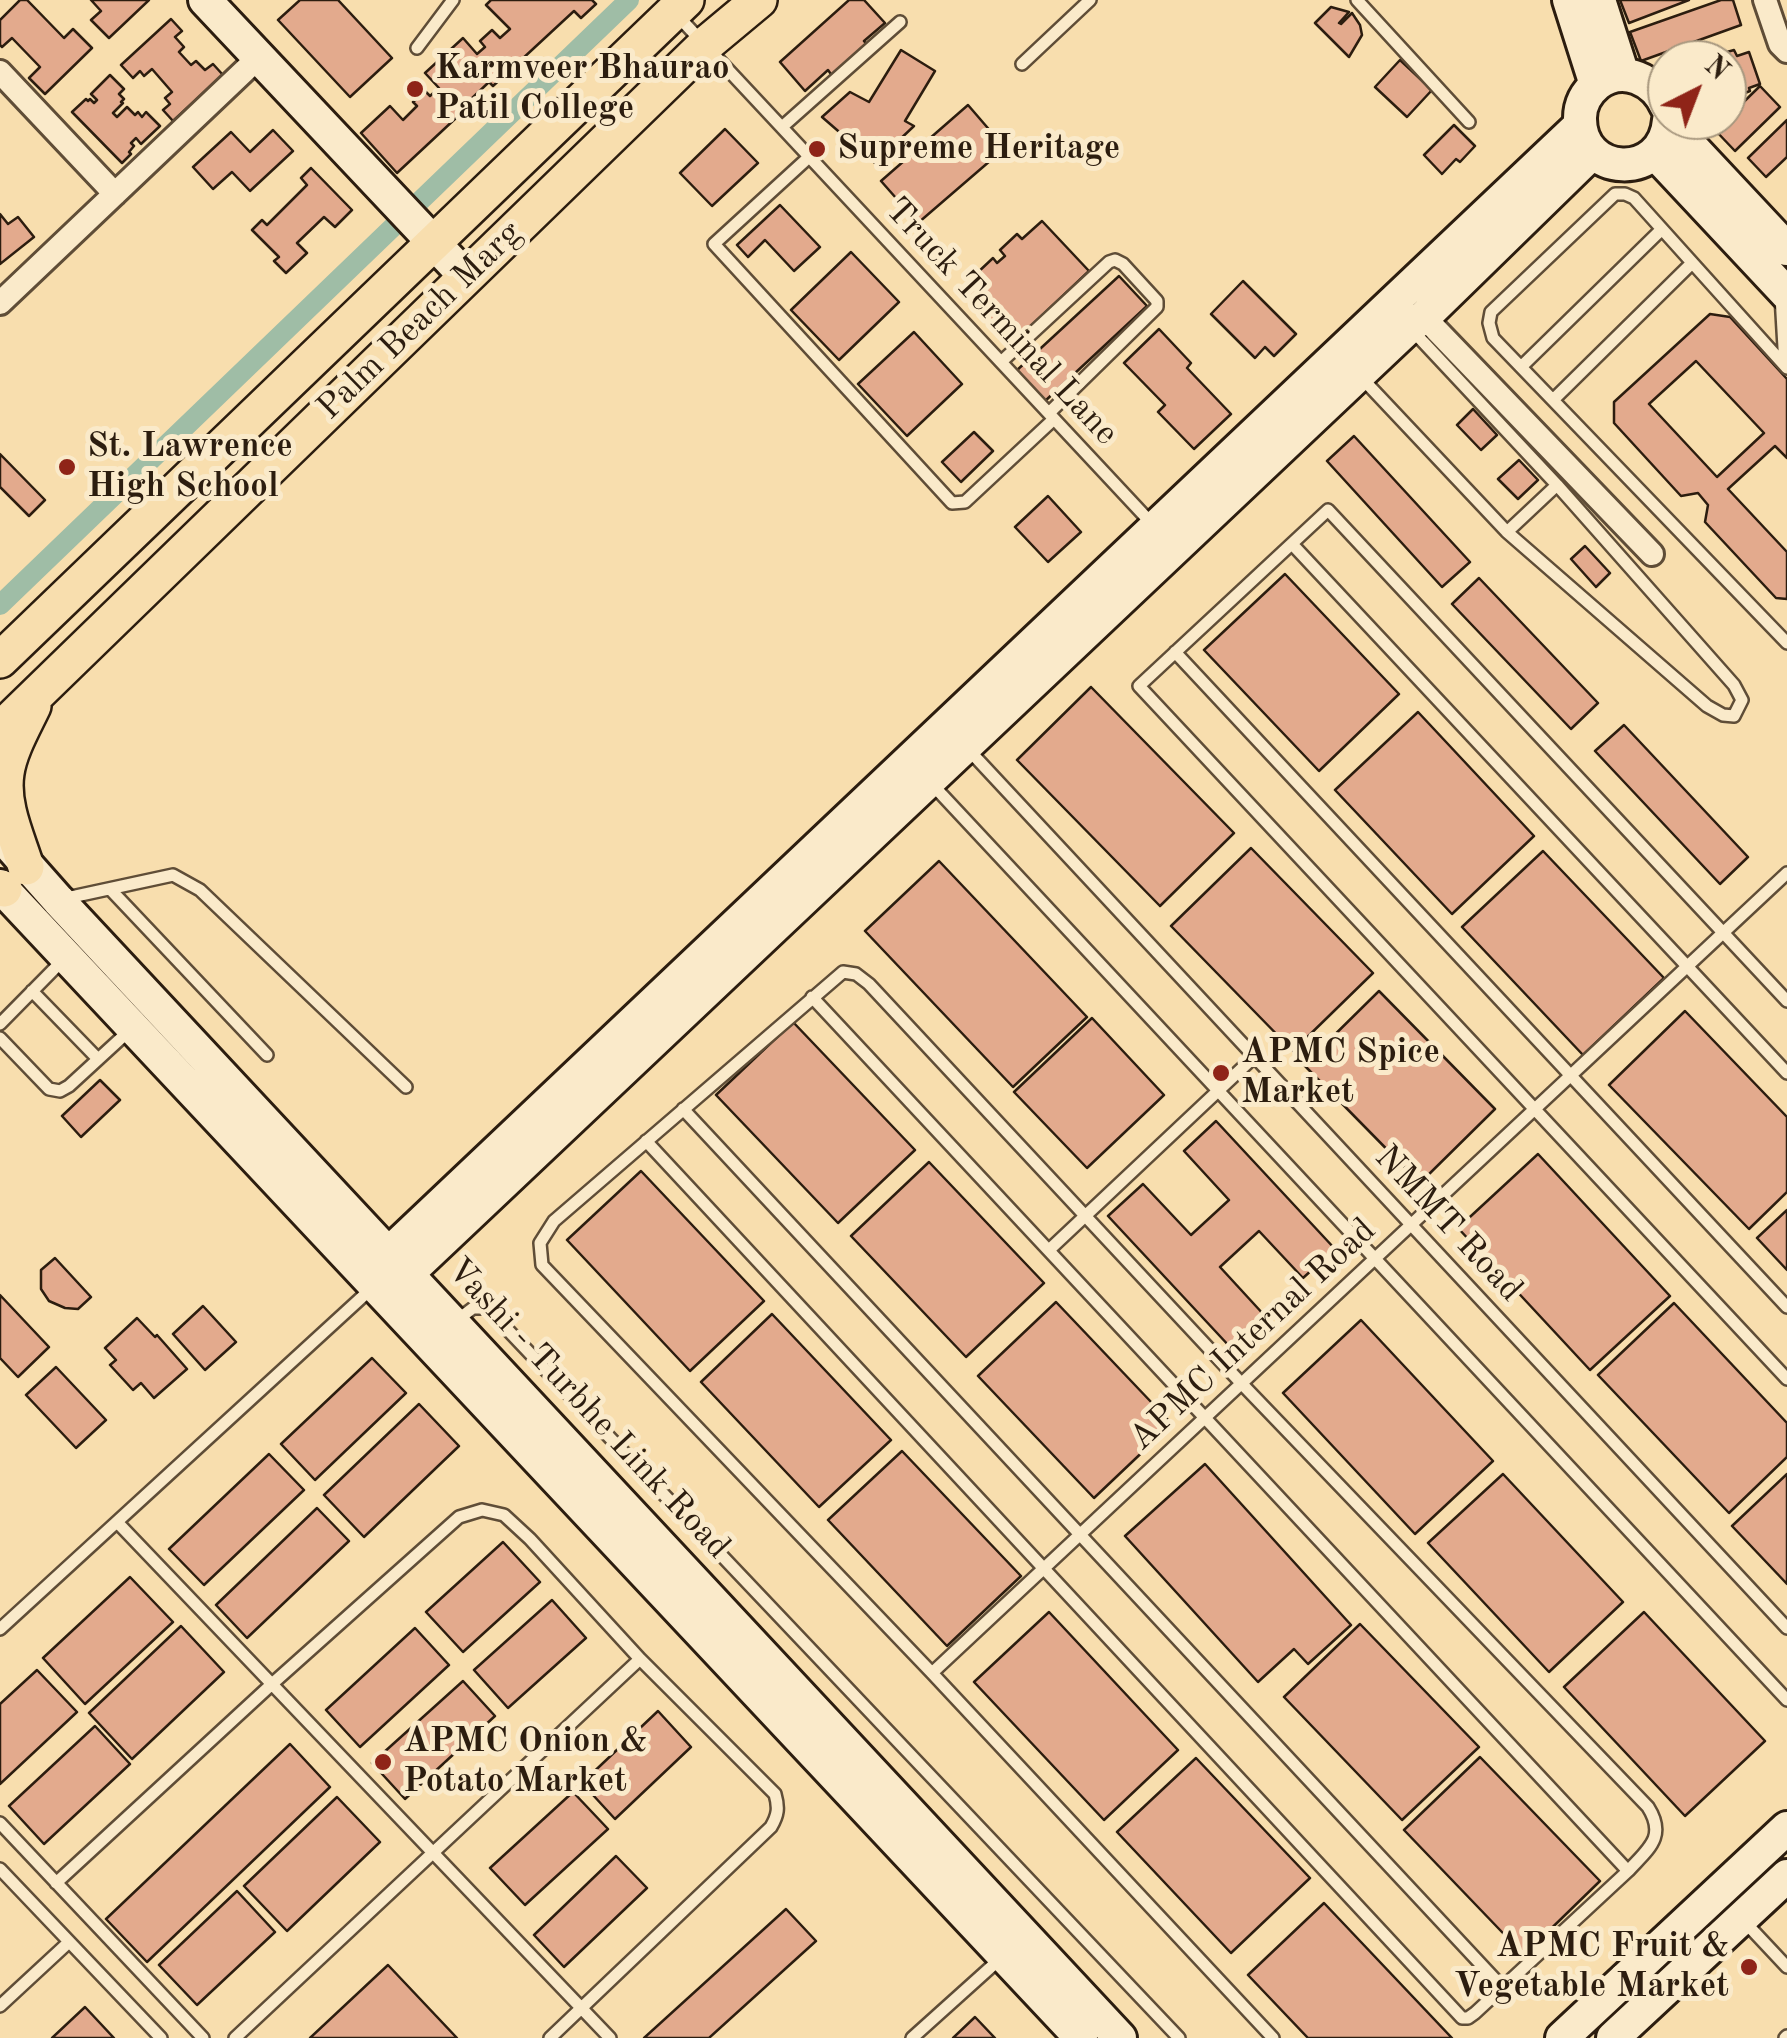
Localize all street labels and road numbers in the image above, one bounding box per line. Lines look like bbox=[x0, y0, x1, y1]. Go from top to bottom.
street label: Truck Terminal Lane bbox=[876, 190, 1126, 454]
street label: Palm Beach Marg bbox=[309, 213, 531, 429]
street label: NMMT Road bbox=[1365, 1137, 1531, 1311]
street label: APMC Internal Road bbox=[1121, 1210, 1385, 1460]
street label: Vashi - Turbhe Link Road bbox=[437, 1250, 739, 1568]

